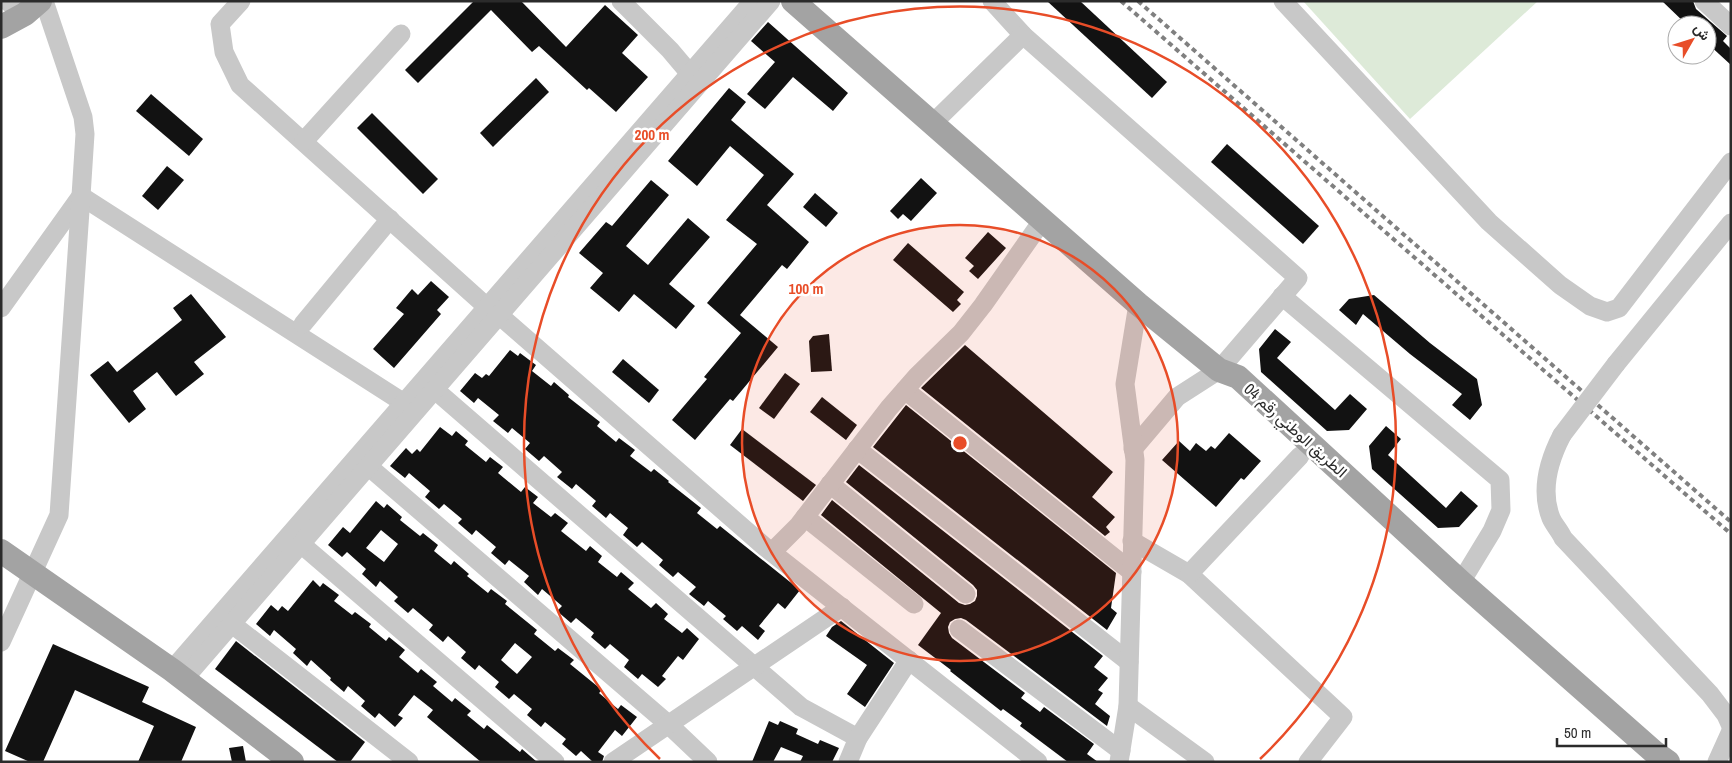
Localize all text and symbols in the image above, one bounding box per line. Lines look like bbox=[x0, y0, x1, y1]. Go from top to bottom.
north arrow bbox=[1667, 15, 1717, 65]
text: ش bbox=[1690, 20, 1715, 44]
text: 200 m bbox=[635, 124, 669, 145]
text: 100 m bbox=[789, 278, 823, 299]
street label: الطريق الوطني رقم 04 bbox=[1238, 378, 1352, 484]
centre of rings bbox=[951, 434, 969, 452]
scale bar bbox=[1557, 716, 1666, 748]
text: 50 m bbox=[1564, 722, 1591, 743]

